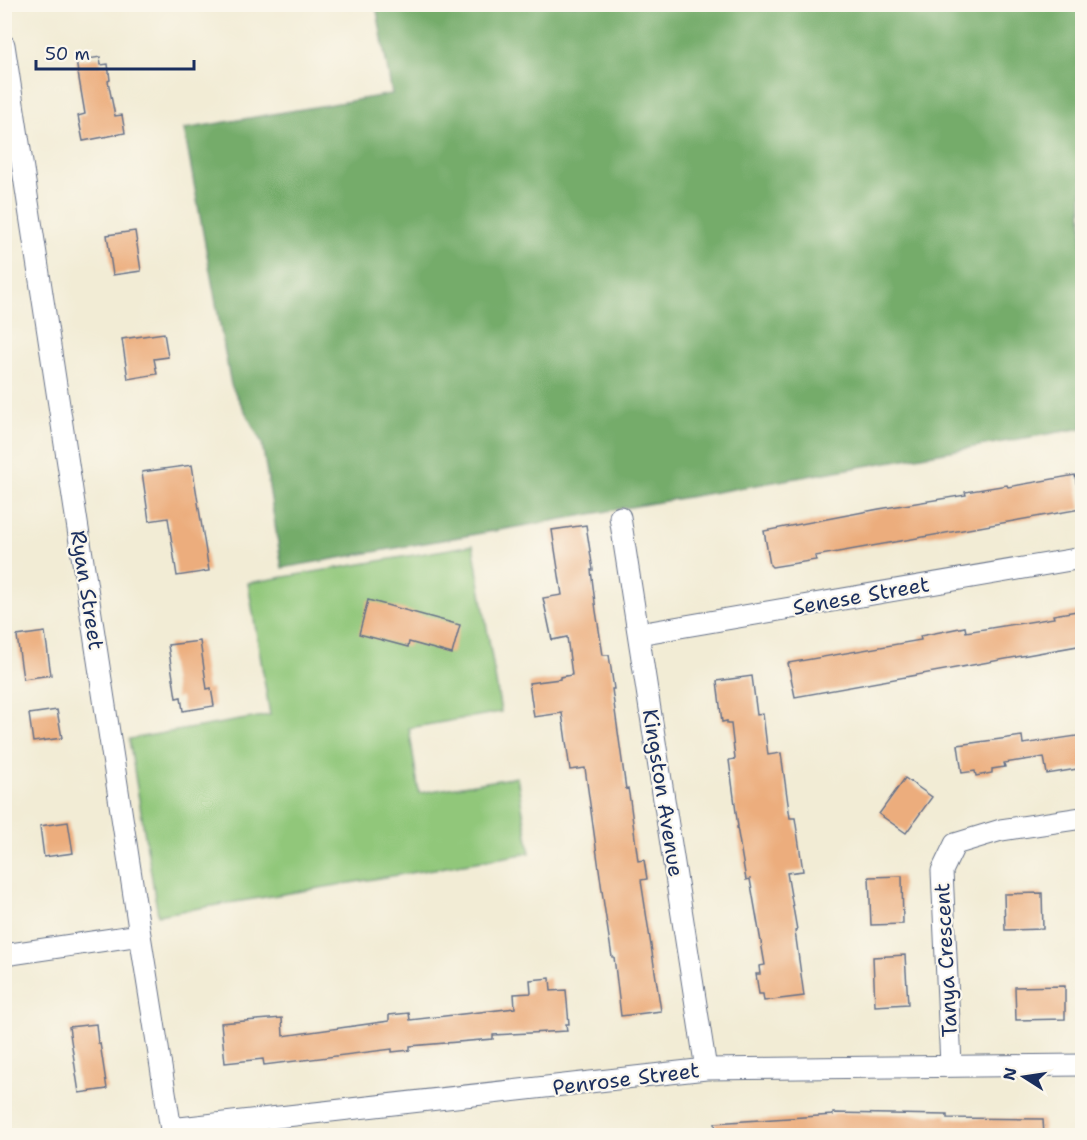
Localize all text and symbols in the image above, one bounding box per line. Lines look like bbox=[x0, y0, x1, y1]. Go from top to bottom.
scale bar bbox=[36, 33, 194, 71]
text: 50 m bbox=[45, 42, 90, 66]
street label: Ryan Street bbox=[64, 528, 110, 652]
street label: Senese Street bbox=[790, 570, 932, 622]
street label: Kingston Avenue bbox=[636, 707, 690, 879]
street label: Tanya Crescent bbox=[928, 882, 964, 1038]
north arrow bbox=[994, 1047, 1054, 1107]
street label: Penrose Street bbox=[551, 1056, 701, 1102]
text: N bbox=[998, 1066, 1021, 1082]

